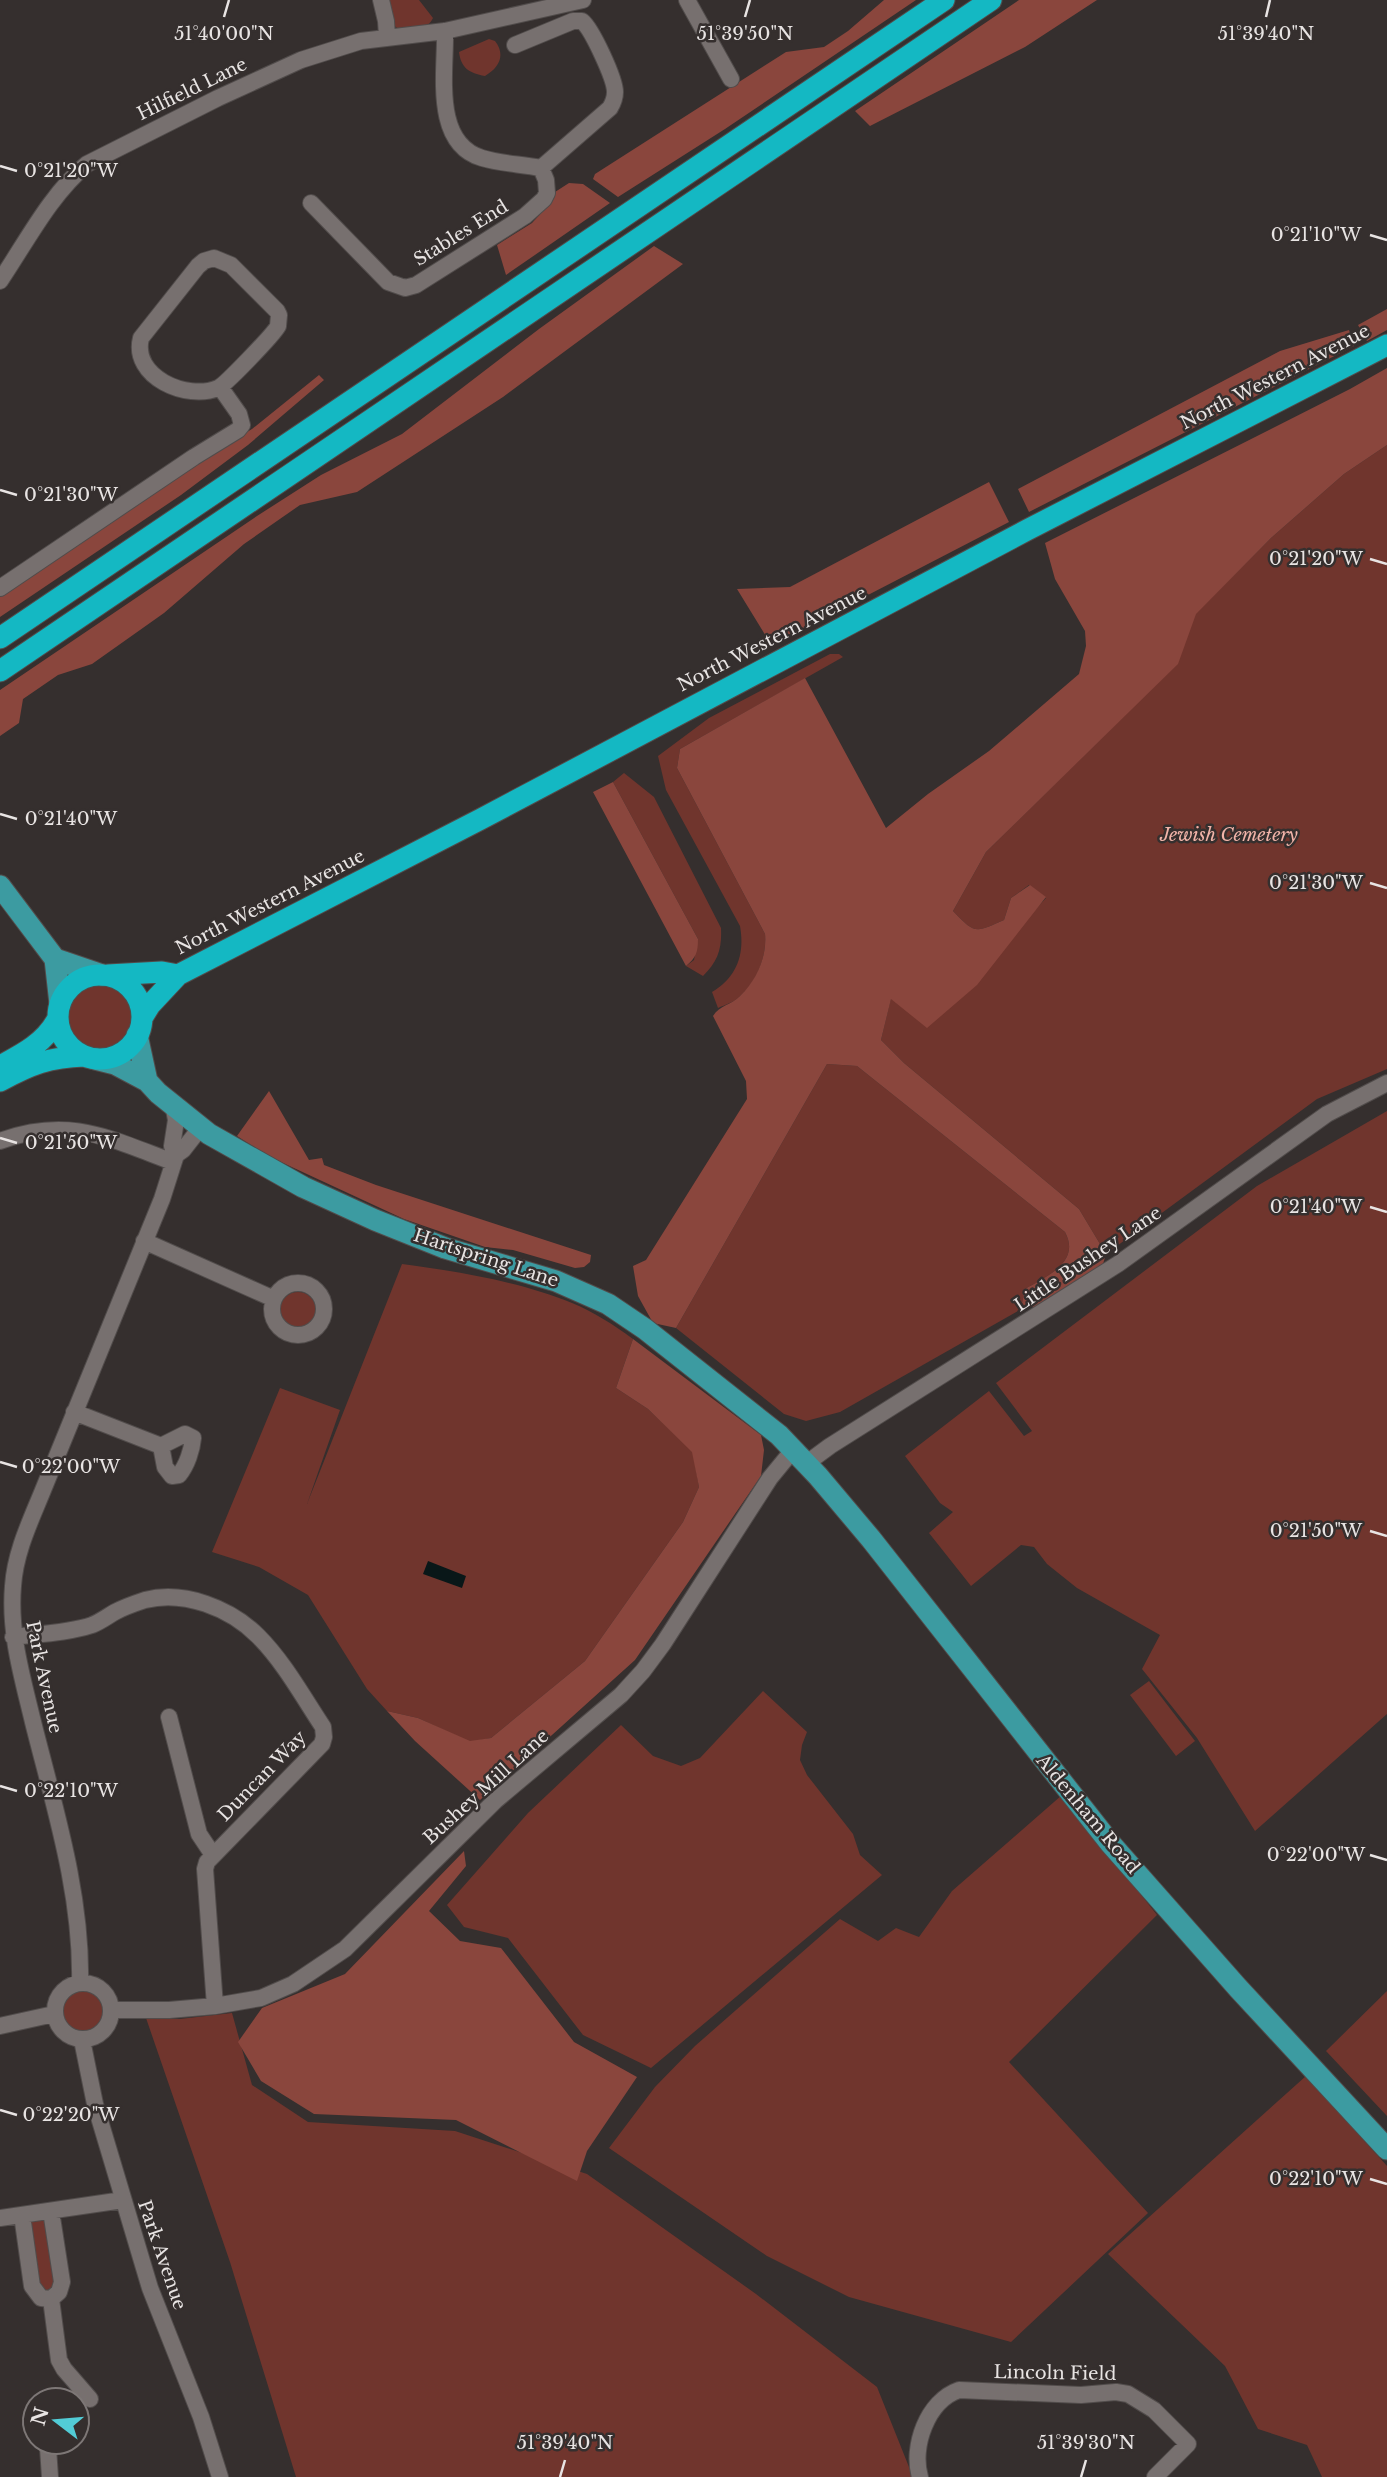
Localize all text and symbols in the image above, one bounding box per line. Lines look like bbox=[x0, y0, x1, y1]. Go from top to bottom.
text: 51°40'00"N bbox=[174, 23, 274, 45]
text: 51°39'50"N bbox=[697, 23, 793, 45]
text: 51°39'40"N bbox=[1218, 23, 1314, 45]
street label: Hilfield Lane bbox=[133, 53, 251, 125]
text: 0°21'20"W bbox=[24, 160, 119, 182]
street label: Stables End bbox=[410, 195, 512, 271]
text: 0°21'10"W bbox=[1271, 224, 1362, 246]
street label: North Western Avenue bbox=[1177, 320, 1373, 434]
text: 0°21'30"W bbox=[24, 484, 119, 506]
text: 0°21'20"W bbox=[1269, 548, 1364, 570]
street label: North Western Avenue bbox=[674, 582, 870, 696]
text: 0°21'40"W bbox=[25, 808, 118, 830]
park label: Jewish Cemetery bbox=[1159, 824, 1299, 846]
street label: North Western Avenue bbox=[172, 845, 368, 959]
text: 0°21'30"W bbox=[1269, 872, 1364, 894]
text: 0°21'50"W bbox=[25, 1132, 118, 1154]
text: 0°21'40"W bbox=[1270, 1196, 1363, 1218]
street label: Little Bushey Lane bbox=[1010, 1202, 1166, 1316]
street label: Hartspring Lane bbox=[411, 1224, 561, 1292]
text: 0°22'00"W bbox=[22, 1456, 121, 1478]
text: 0°21'50"W bbox=[1270, 1520, 1363, 1542]
street label: Park Avenue bbox=[21, 1619, 67, 1735]
street label: Bushey Mill Lane bbox=[419, 1725, 553, 1849]
street label: Duncan Way bbox=[213, 1726, 311, 1826]
street label: Aldenham Road bbox=[1031, 1749, 1144, 1878]
text: 0°22'10"W bbox=[24, 1780, 119, 1802]
text: 0°22'00"W bbox=[1267, 1844, 1366, 1866]
text: 0°22'20"W bbox=[23, 2104, 120, 2126]
text: 0°22'10"W bbox=[1269, 2168, 1364, 2190]
street label: Park Avenue bbox=[133, 2197, 191, 2313]
street label: Lincoln Field bbox=[993, 2361, 1117, 2385]
north arrow bbox=[21, 2386, 91, 2456]
text: N bbox=[27, 2405, 54, 2428]
text: 51°39'40"N bbox=[517, 2432, 613, 2454]
text: 51°39'30"N bbox=[1037, 2432, 1135, 2454]

